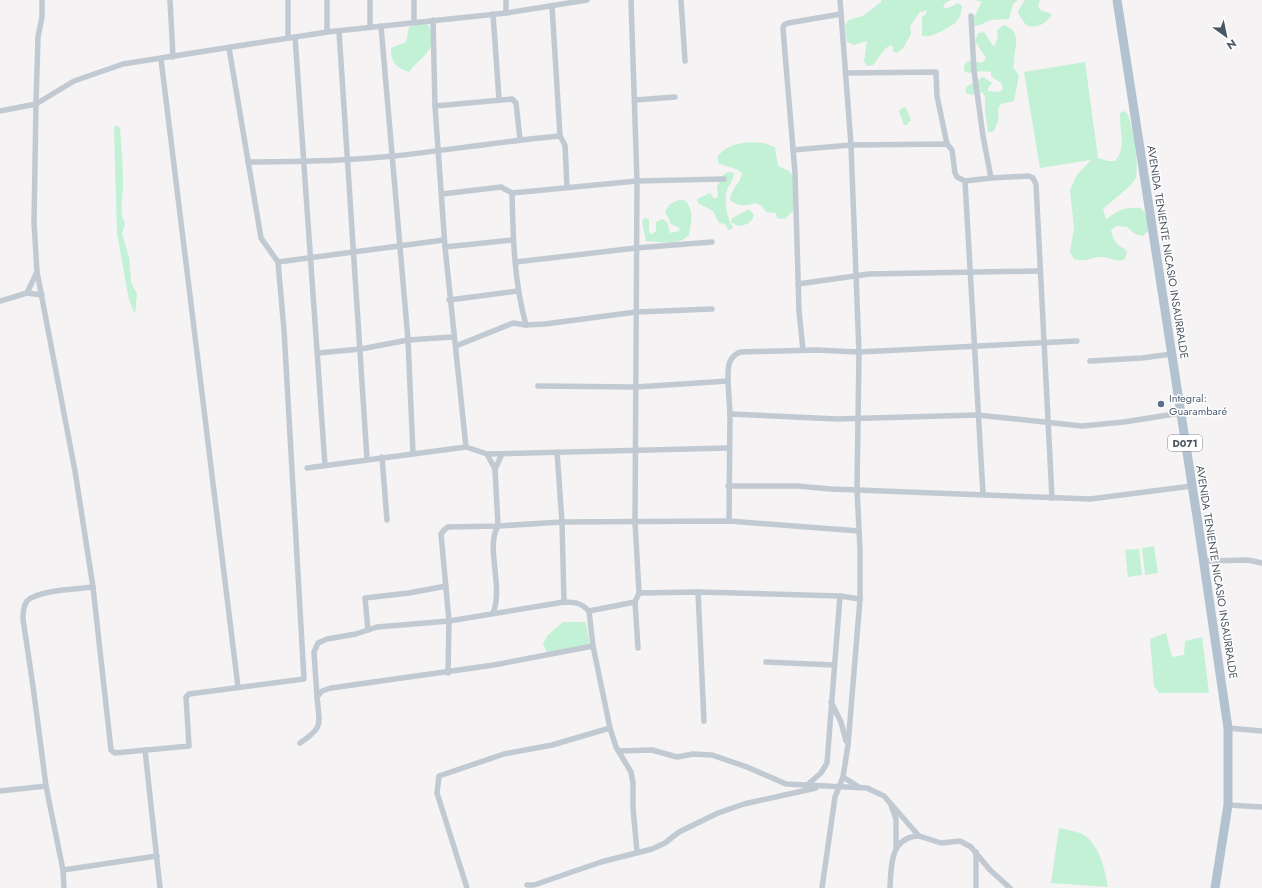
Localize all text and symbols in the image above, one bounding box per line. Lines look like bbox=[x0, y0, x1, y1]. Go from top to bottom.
north arrow bbox=[1206, 16, 1246, 56]
text: N bbox=[1223, 35, 1239, 53]
street label: AVENIDA TENIENTE NICASIO INSAURRALDE bbox=[1143, 144, 1193, 360]
place label: Integral: Guarambaré bbox=[1169, 390, 1227, 419]
marker: Integral: Guarambaré bbox=[1156, 399, 1166, 409]
road number: D071 bbox=[1168, 435, 1202, 451]
street label: AVENIDA TENIENTE NICASIO INSAURRALDE bbox=[1192, 464, 1242, 680]

